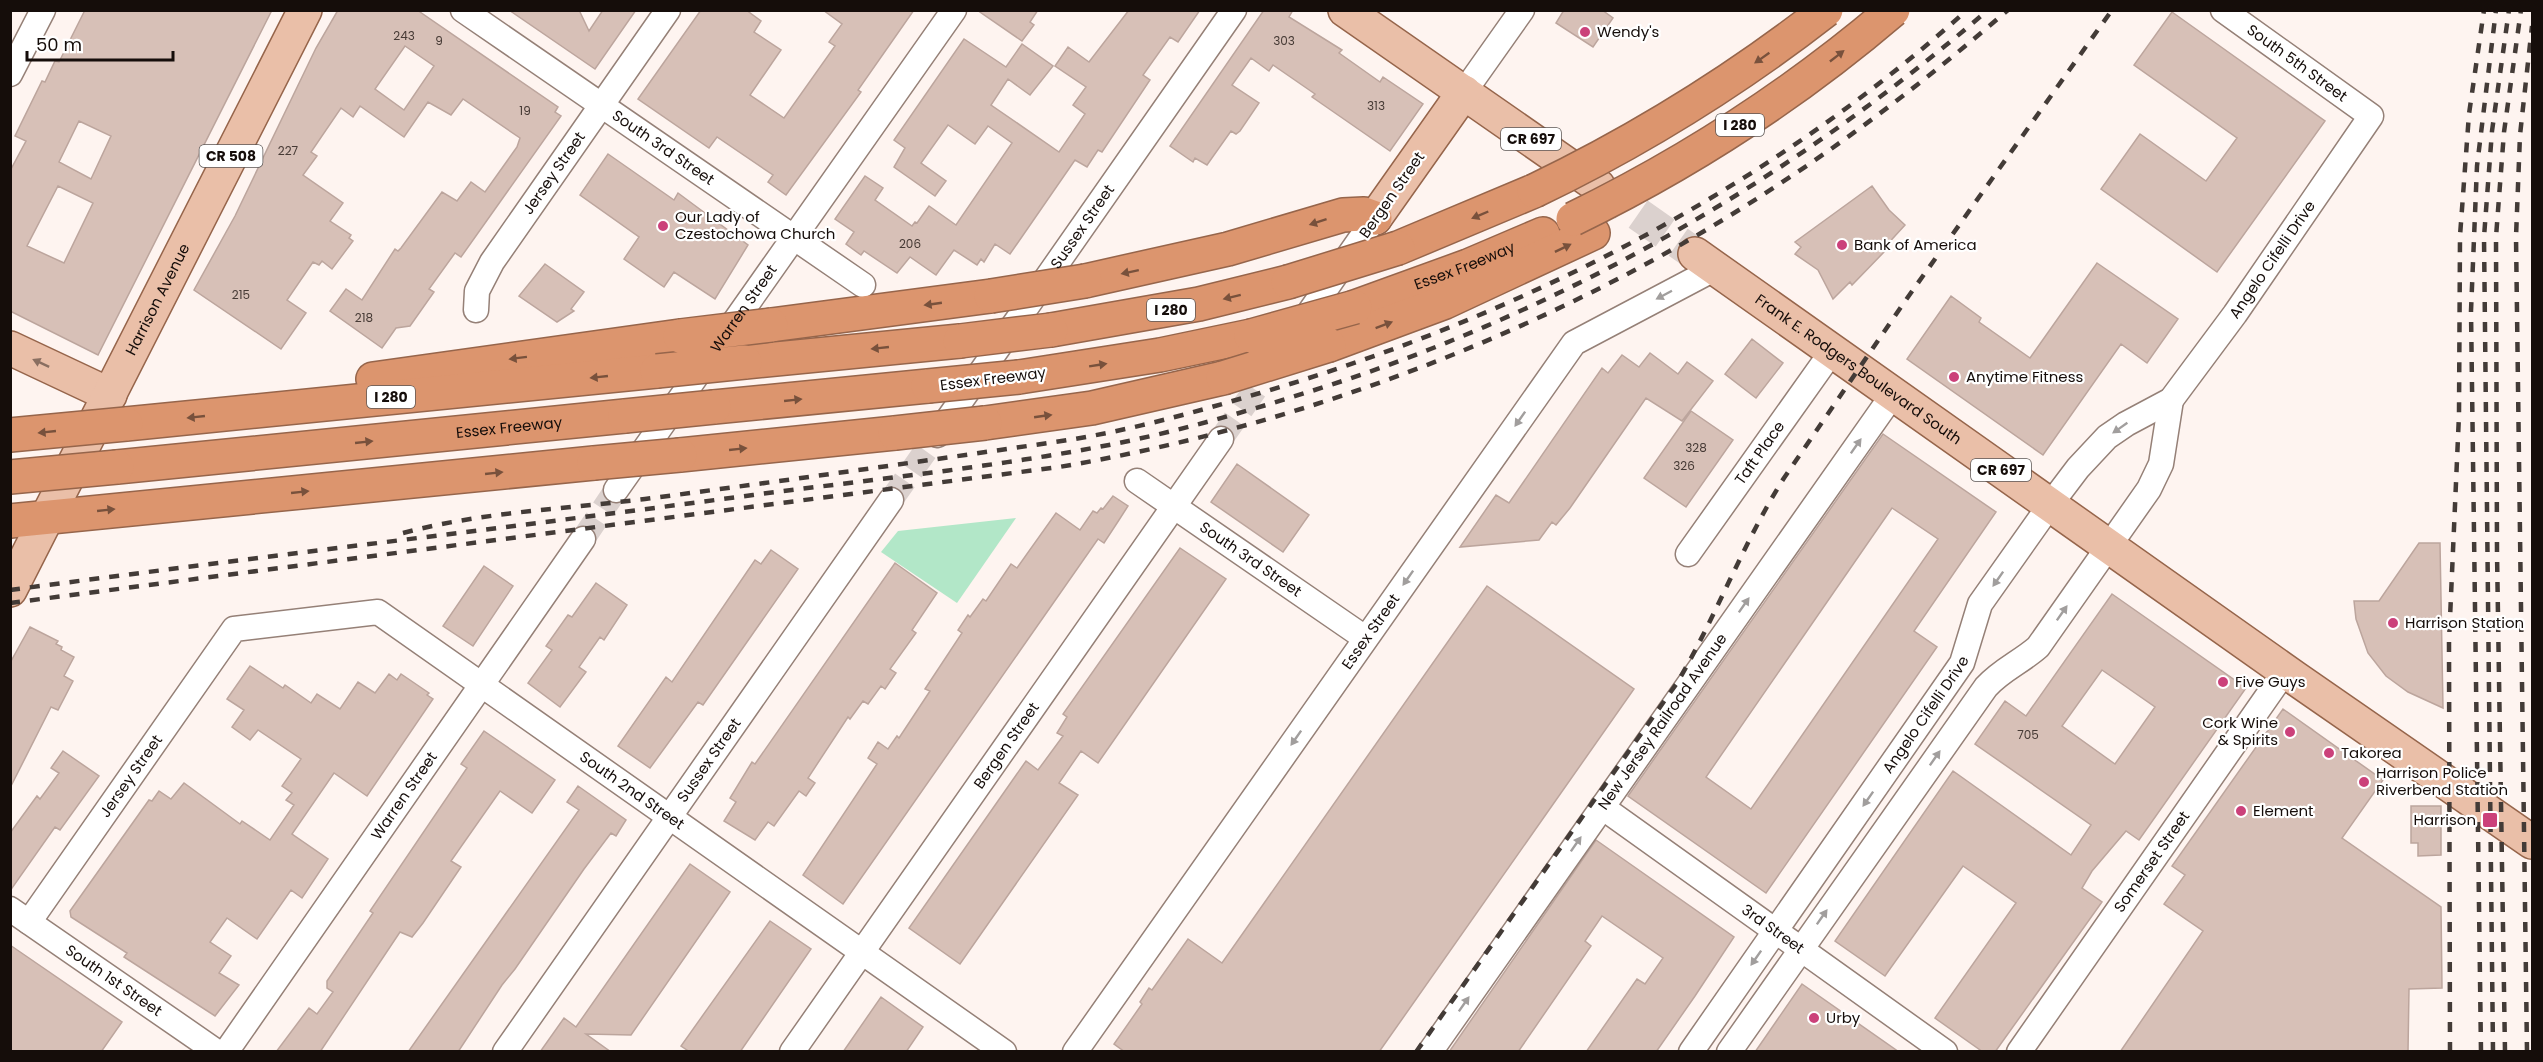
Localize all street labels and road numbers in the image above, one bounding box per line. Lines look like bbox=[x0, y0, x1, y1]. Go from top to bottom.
street label: South 5th Street bbox=[2243, 19, 2352, 106]
street label: South 3rd Street bbox=[608, 105, 719, 190]
road number: I 280 bbox=[1716, 114, 1764, 136]
street label: Jersey Street bbox=[517, 127, 590, 218]
road number: CR 697 bbox=[1501, 128, 1561, 150]
road number: CR 508 bbox=[200, 145, 262, 167]
street label: Bergen Street bbox=[1354, 147, 1429, 242]
street label: Sussex Street bbox=[1045, 180, 1119, 273]
street label: Angelo Cifelli Drive bbox=[2224, 196, 2320, 323]
street label: Essex Freeway bbox=[1411, 236, 1519, 295]
street label: Harrison Avenue bbox=[120, 240, 195, 359]
street label: Warren Street bbox=[705, 260, 782, 356]
street label: Frank E. Rodgers Boulevard South bbox=[1751, 289, 1966, 449]
road number: I 280 bbox=[1147, 299, 1195, 321]
street label: Essex Freeway bbox=[939, 362, 1048, 395]
road number: I 280 bbox=[367, 386, 415, 408]
street label: Essex Freeway bbox=[455, 411, 564, 443]
street label: Taft Place bbox=[1730, 417, 1789, 489]
road number: CR 697 bbox=[1971, 459, 2031, 481]
street label: South 3rd Street bbox=[1196, 516, 1306, 601]
street label: Essex Street bbox=[1337, 589, 1404, 673]
street label: New Jersey Railroad Avenue bbox=[1593, 629, 1732, 814]
street label: Angelo Cifelli Drive bbox=[1877, 654, 1973, 777]
street label: Bergen Street bbox=[968, 698, 1044, 793]
street label: Sussex Street bbox=[672, 714, 745, 806]
street label: Jersey Street bbox=[94, 730, 167, 821]
street label: South 2nd Street bbox=[576, 746, 689, 834]
street label: Warren Street bbox=[366, 747, 442, 844]
street label: Somerset Street bbox=[2109, 807, 2194, 916]
street label: 3rd Street bbox=[1738, 899, 1809, 958]
street label: South 1st Street bbox=[61, 939, 167, 1021]

